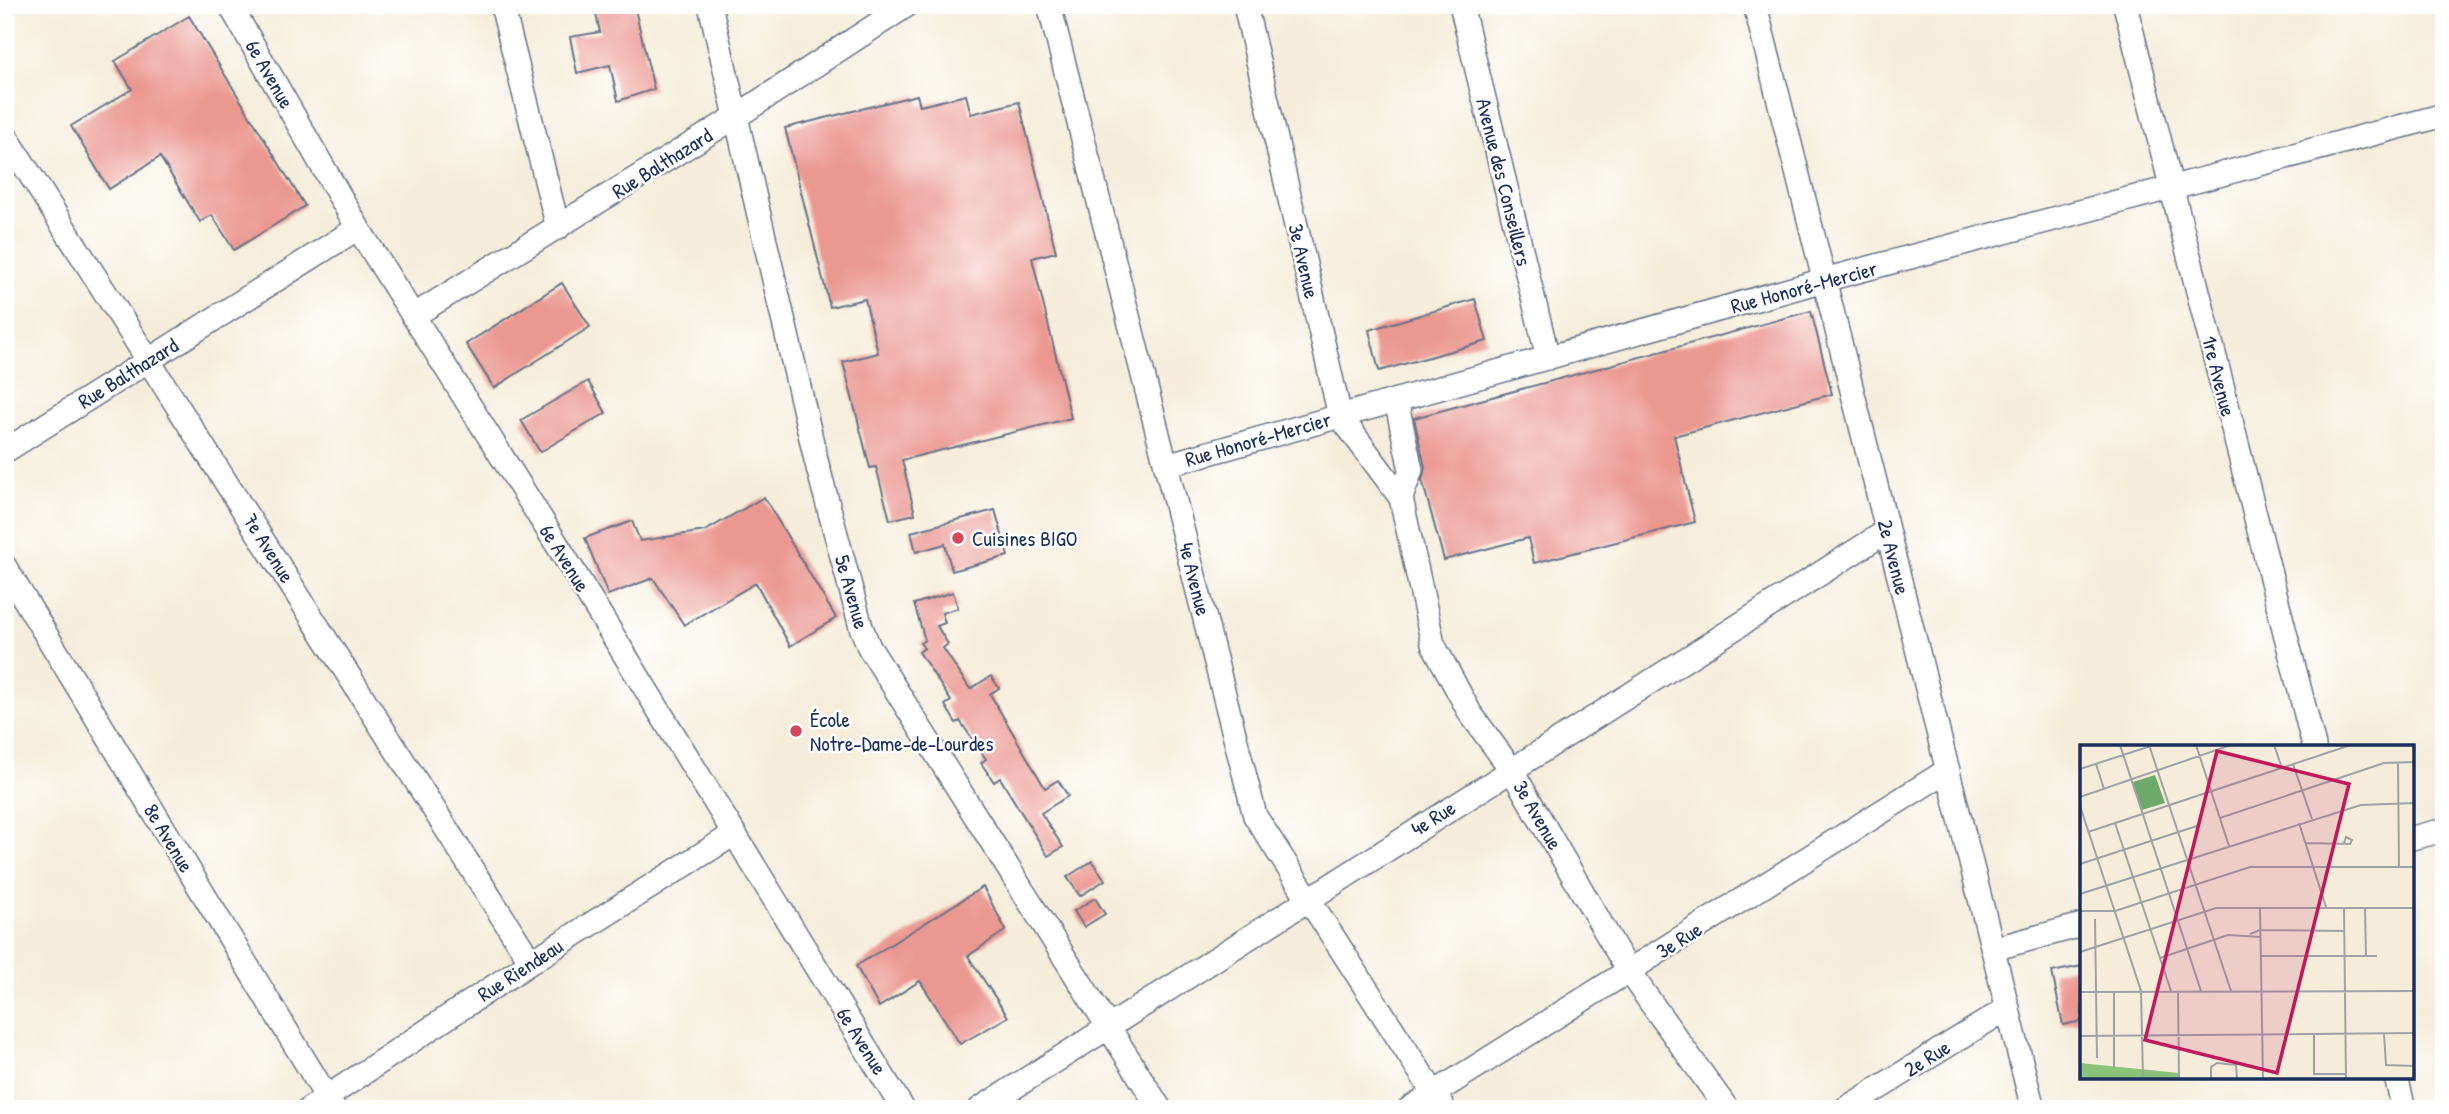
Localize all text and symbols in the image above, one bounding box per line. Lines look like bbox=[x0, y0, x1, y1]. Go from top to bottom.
street label: 6e Avenue bbox=[239, 34, 301, 114]
street label: Avenue des Conseillers bbox=[1469, 95, 1539, 269]
street label: Rue Balthazard bbox=[606, 121, 718, 205]
street label: 3e Avenue bbox=[1281, 221, 1327, 301]
street label: Rue Honoré-Mercier bbox=[1728, 254, 1880, 320]
street label: Rue Balthazard bbox=[72, 331, 184, 415]
street label: 1re Avenue bbox=[2195, 333, 2243, 419]
street label: Rue Honoré-Mercier bbox=[1182, 404, 1334, 474]
street label: 7e Avenue bbox=[236, 508, 302, 588]
street label: 2e Avenue bbox=[1871, 516, 1917, 598]
street label: 6e Avenue bbox=[533, 519, 597, 597]
place label: Cuisines BIGO bbox=[972, 524, 1078, 553]
marker: Cuisines BIGO bbox=[950, 530, 966, 546]
street label: 4e Avenue bbox=[1172, 539, 1218, 619]
street label: 5e Avenue bbox=[828, 552, 876, 632]
place label: École Notre-Dame-de-Lourdes bbox=[810, 705, 994, 758]
marker: École Notre-Dame-de-Lourdes bbox=[788, 723, 804, 739]
inset map bbox=[2080, 745, 2414, 1079]
street label: 3e Avenue bbox=[1506, 775, 1570, 855]
street label: 4e Rue bbox=[1405, 793, 1461, 843]
street label: 8e Avenue bbox=[137, 798, 201, 878]
street label: 3e Rue bbox=[1651, 915, 1707, 965]
street label: Rue Riendeau bbox=[472, 931, 569, 1008]
street label: 6e Avenue bbox=[830, 1002, 894, 1080]
street label: 2e Rue bbox=[1898, 1033, 1956, 1083]

